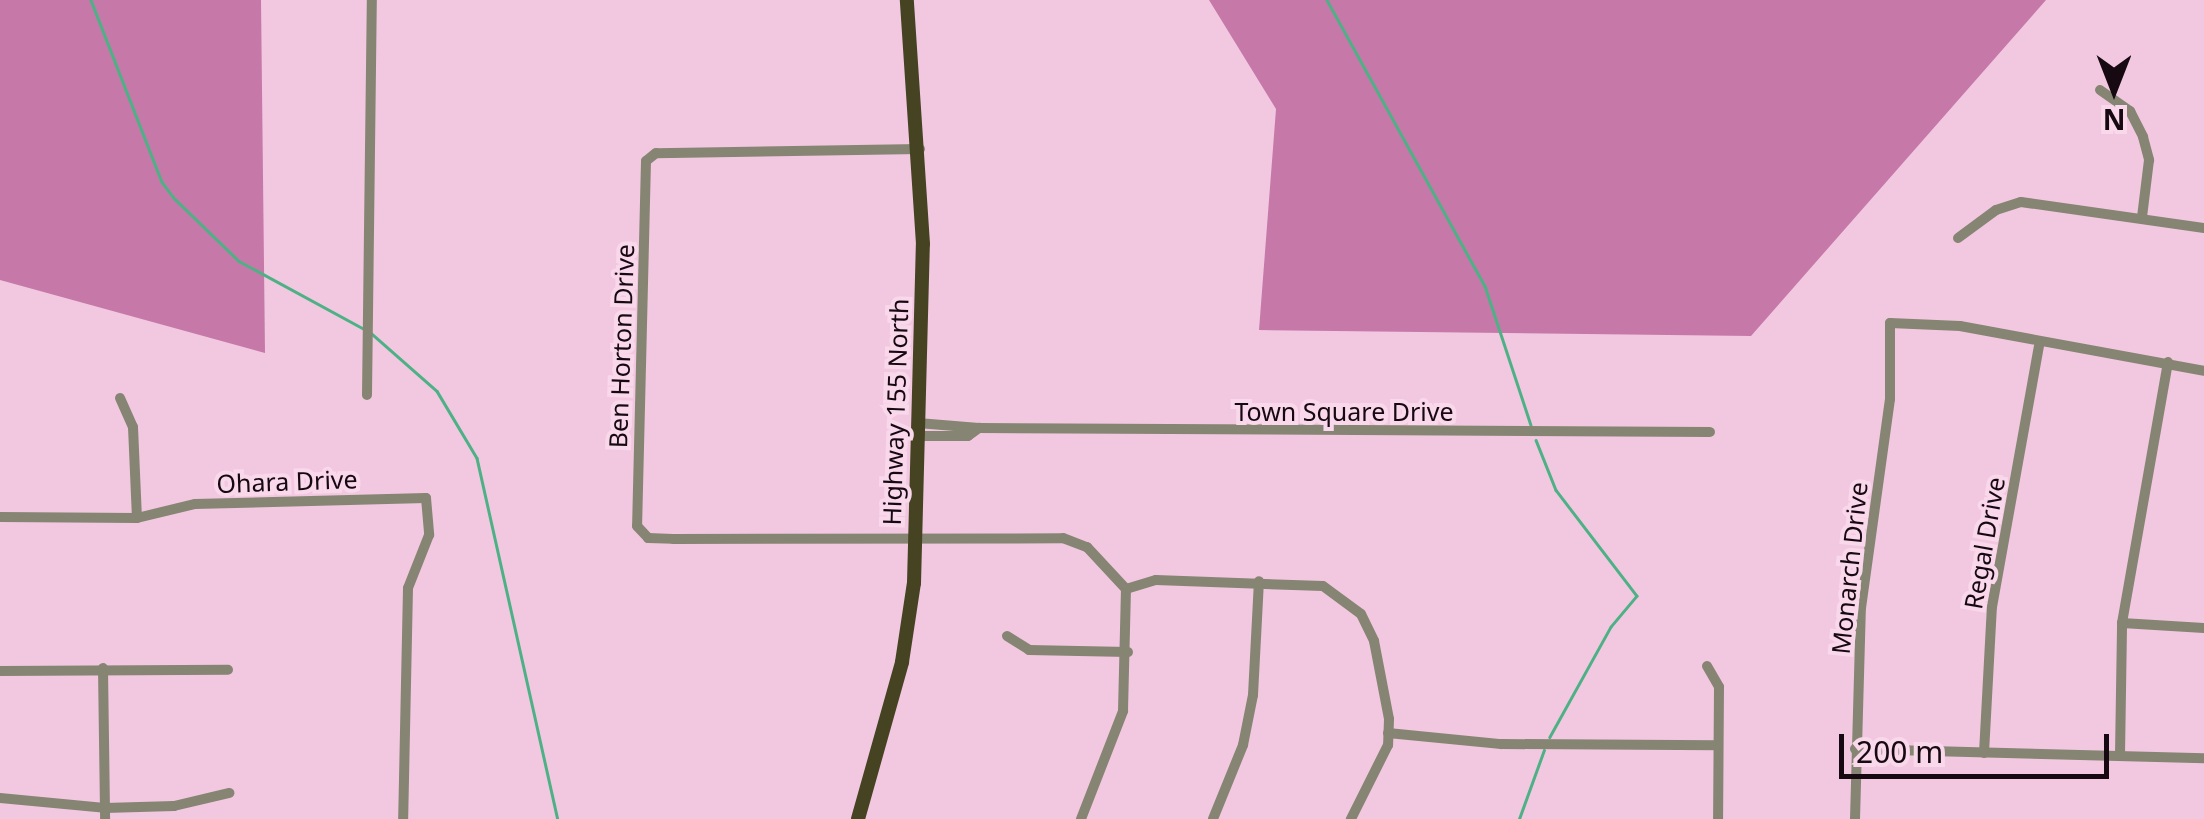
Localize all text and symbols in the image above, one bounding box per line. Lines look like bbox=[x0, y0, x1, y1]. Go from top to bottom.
north arrow bbox=[2064, 40, 2164, 140]
text: N bbox=[2103, 101, 2125, 139]
street label: Ben Horton Drive bbox=[602, 243, 640, 449]
street label: Highway 155 North bbox=[876, 298, 914, 526]
street label: Town Square Drive bbox=[1234, 396, 1454, 426]
street label: Ohara Drive bbox=[216, 464, 358, 498]
street label: Regal Drive bbox=[1958, 474, 2010, 612]
street label: Monarch Drive bbox=[1825, 480, 1873, 656]
scale bar bbox=[1844, 714, 2114, 776]
text: 200 m bbox=[1856, 731, 1943, 772]

